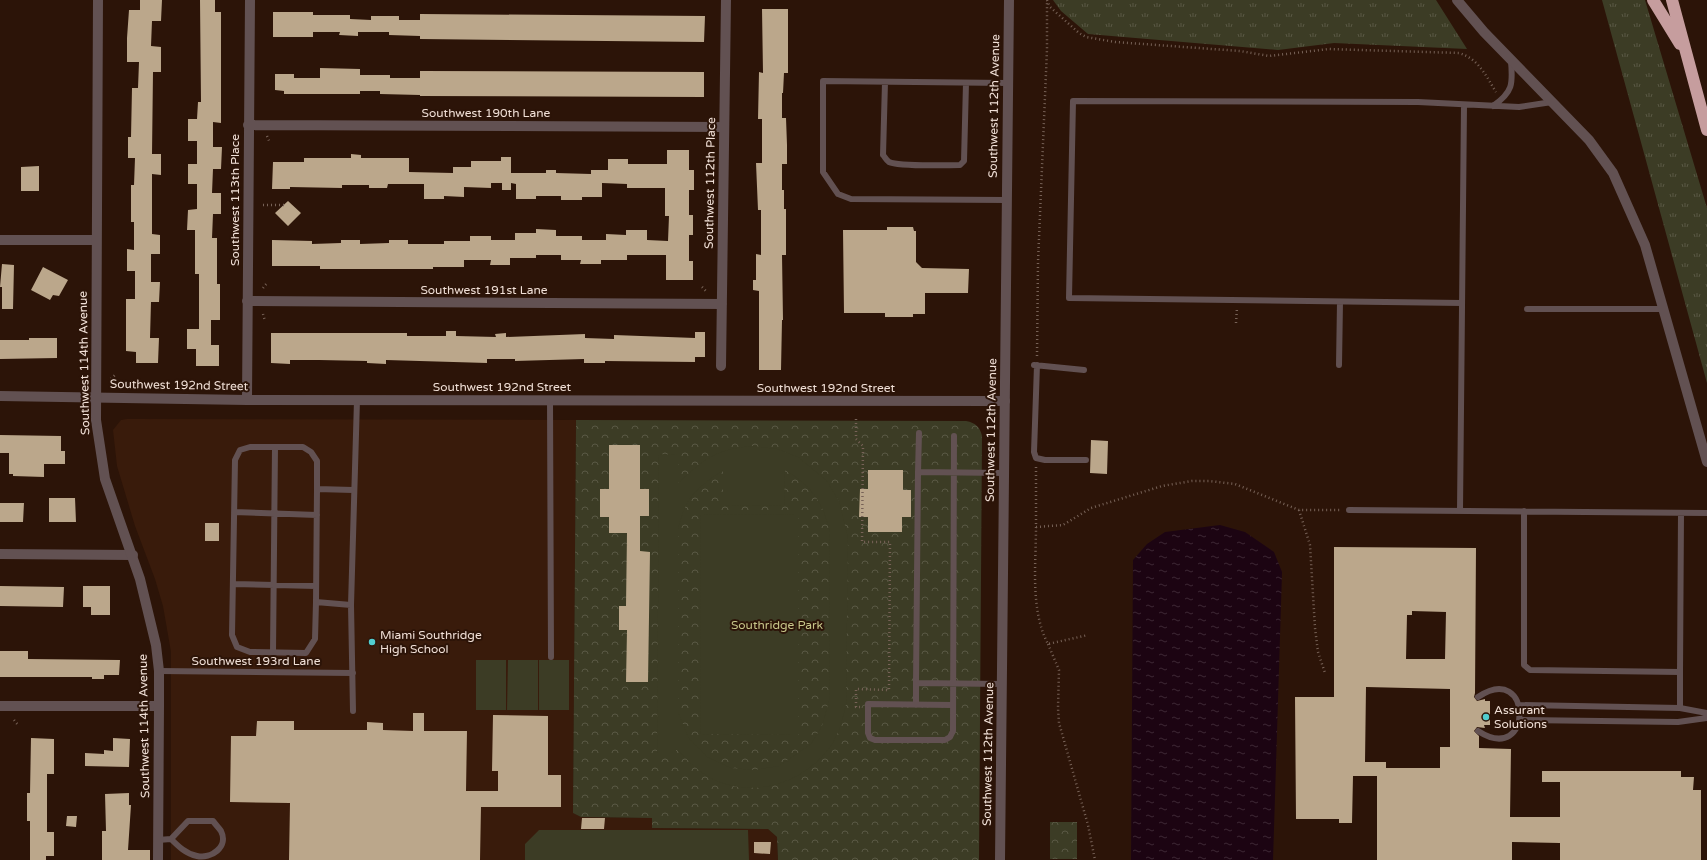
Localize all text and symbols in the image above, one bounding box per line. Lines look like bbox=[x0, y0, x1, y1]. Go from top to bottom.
street label: Southwest 112th Avenue bbox=[986, 34, 1002, 178]
street label: Southwest 190th Lane bbox=[422, 106, 551, 120]
street label: Southwest 112th Place bbox=[702, 117, 718, 249]
street label: Southwest 113th Place bbox=[228, 134, 242, 266]
street label: Southwest 191st Lane bbox=[420, 283, 548, 297]
street label: Southwest 114th Avenue bbox=[76, 291, 92, 435]
street label: Southwest 112th Avenue bbox=[983, 358, 999, 502]
street label: Southwest 192nd Street bbox=[110, 377, 249, 393]
street label: Southwest 192nd Street bbox=[433, 380, 572, 394]
street label: Southwest 192nd Street bbox=[757, 381, 896, 395]
park label: Southridge Park bbox=[731, 618, 824, 632]
place label: Miami Southridge High School bbox=[380, 628, 482, 656]
marker: Miami Southridge High School bbox=[367, 637, 377, 647]
street label: Southwest 114th Avenue bbox=[136, 654, 152, 798]
street label: Southwest 193rd Lane bbox=[192, 654, 321, 668]
street label: Southwest 112th Avenue bbox=[980, 682, 996, 826]
place label: Assurant Solutions bbox=[1494, 703, 1547, 731]
marker: Assurant Solutions bbox=[1481, 712, 1491, 722]

